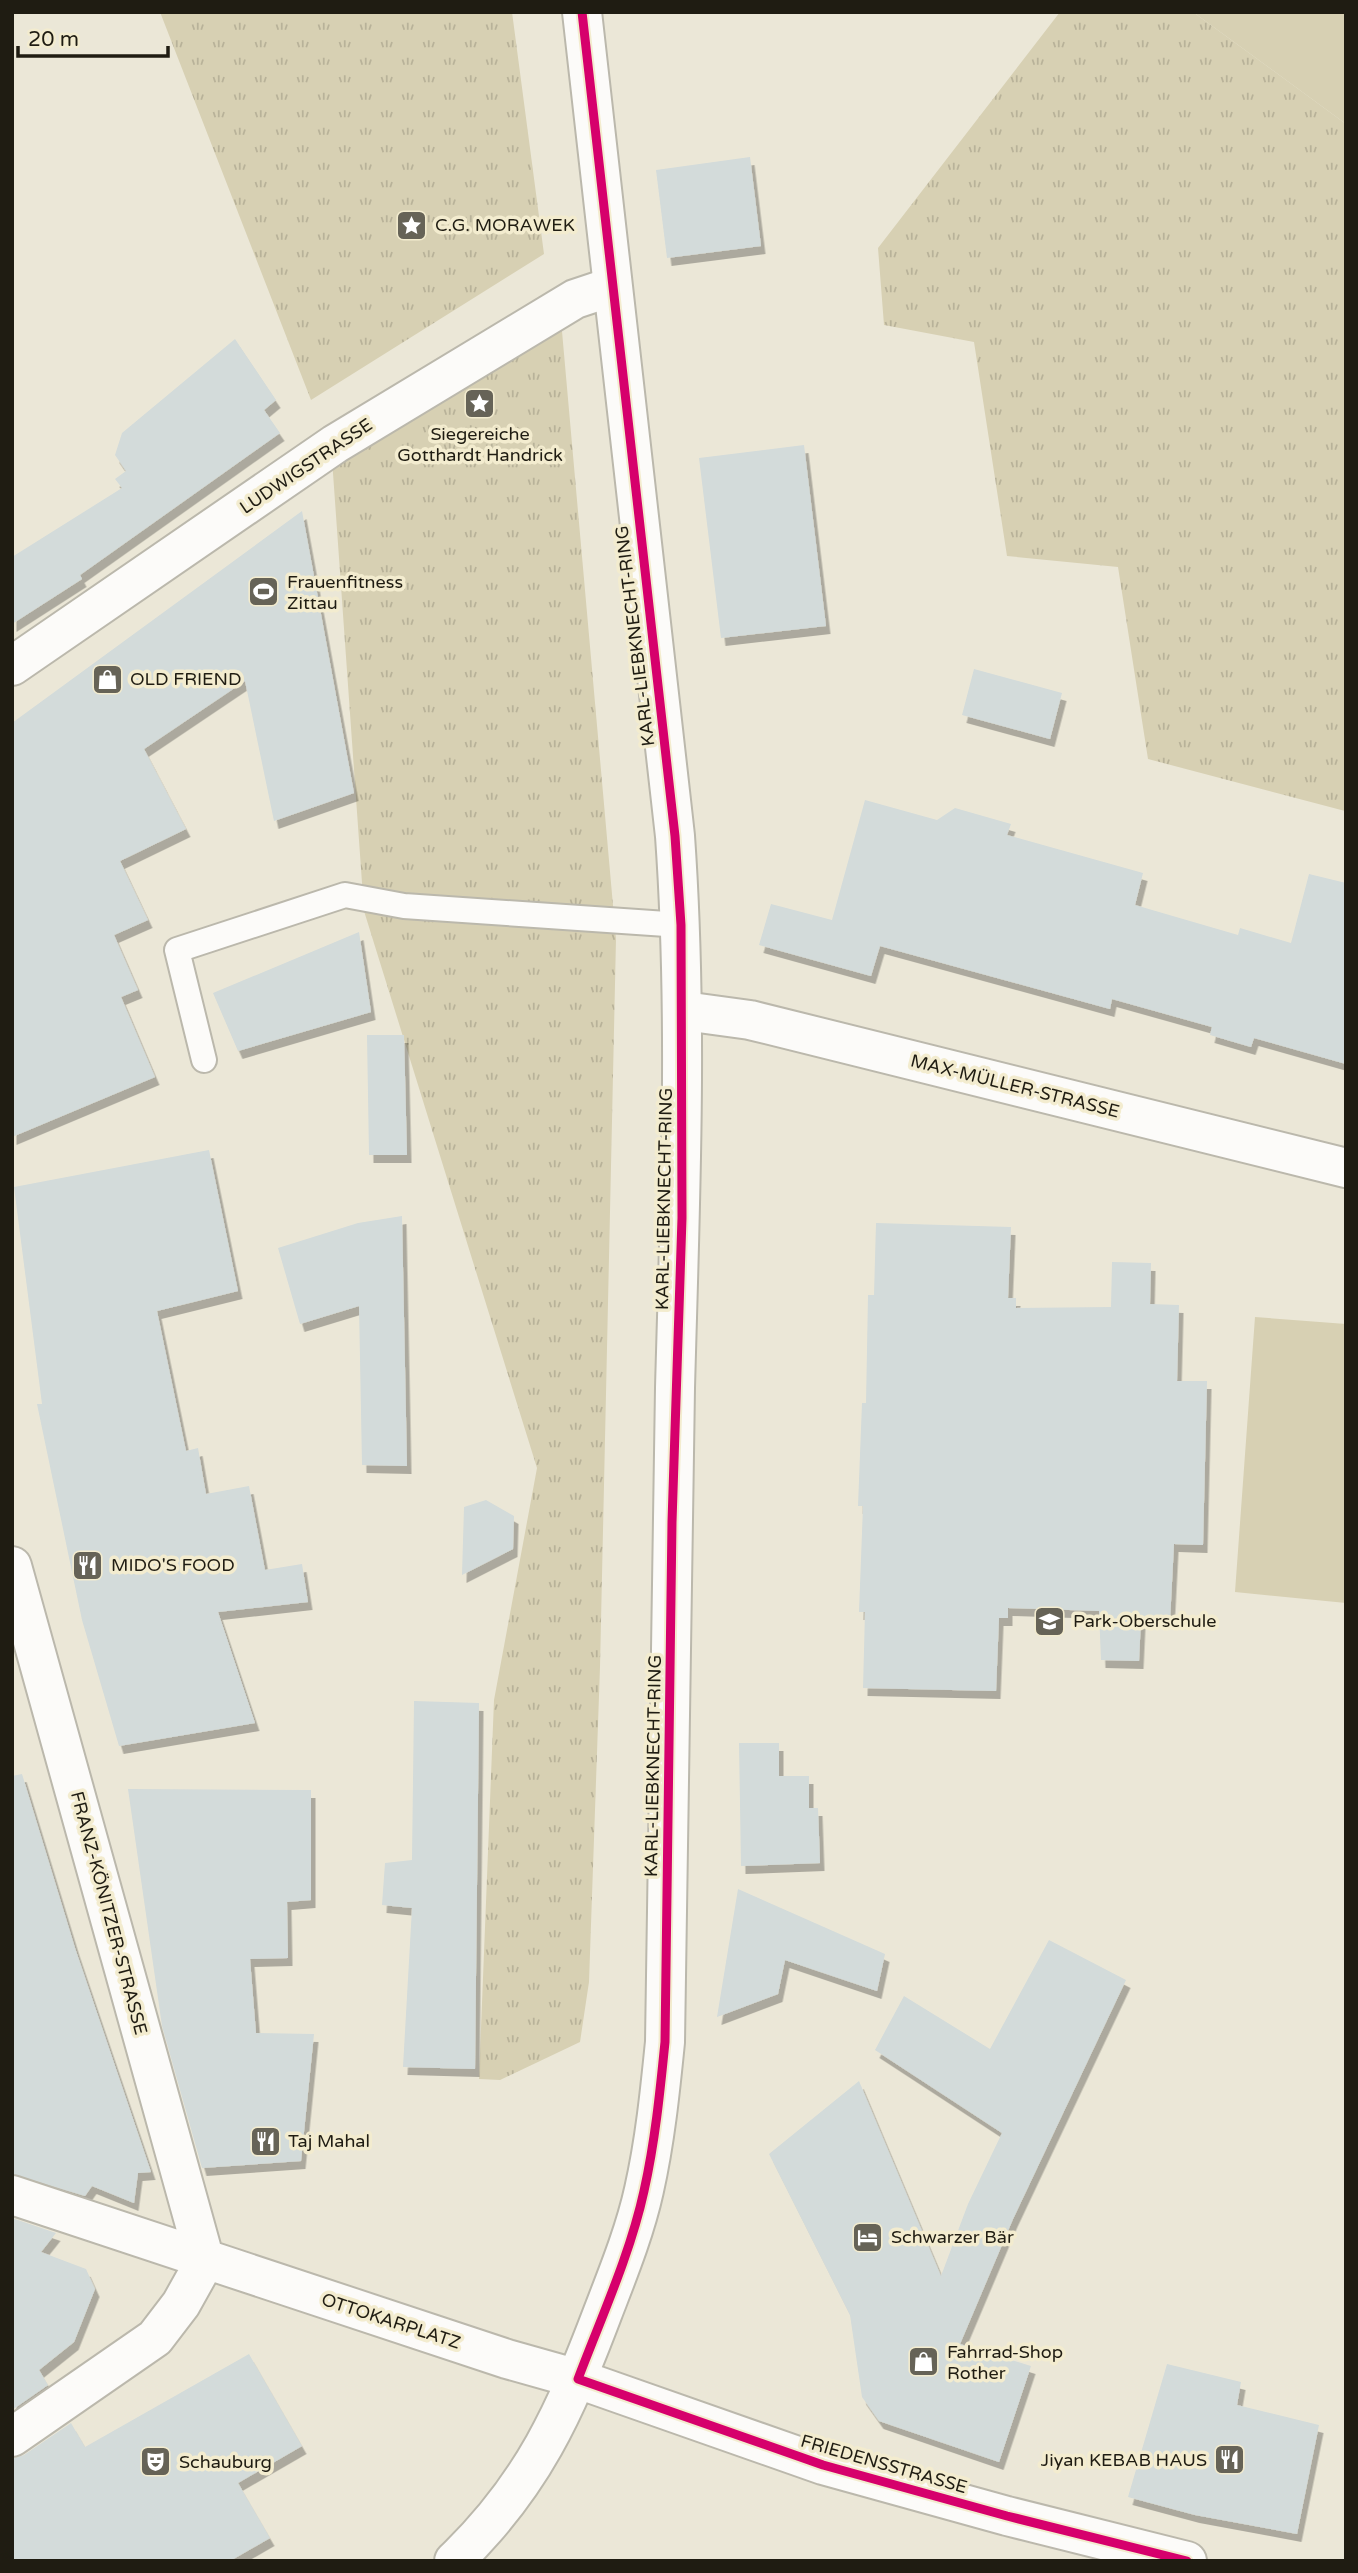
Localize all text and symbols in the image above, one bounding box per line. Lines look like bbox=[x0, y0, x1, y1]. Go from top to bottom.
scale bar bbox=[18, 14, 168, 58]
text: 20 m bbox=[28, 27, 79, 52]
place icon: C.G. MORAWEK bbox=[395, 208, 429, 242]
place label: C.G. MORAWEK bbox=[435, 214, 575, 236]
place icon: Siegereiche Gotthardt Handrick bbox=[463, 387, 497, 421]
street label: LUDWIGSTRASSE bbox=[235, 413, 377, 519]
place label: Siegereiche Gotthardt Handrick bbox=[397, 423, 563, 466]
street label: KARL-LIEBKNECHT-RING bbox=[611, 524, 659, 748]
place label: Frauenfitness Zittau bbox=[287, 571, 403, 614]
sports icon: Frauenfitness Zittau bbox=[247, 575, 281, 609]
shop icon: OLD FRIEND bbox=[90, 662, 124, 696]
place label: OLD FRIEND bbox=[130, 668, 242, 690]
street label: MAX-MÜLLER-STRASSE bbox=[908, 1049, 1122, 1123]
street label: KARL-LIEBKNECHT-RING bbox=[651, 1088, 677, 1310]
restaurant icon: MIDO'S FOOD bbox=[71, 1548, 105, 1582]
place label: MIDO'S FOOD bbox=[111, 1554, 235, 1576]
school or university icon: Park-Oberschule bbox=[1033, 1604, 1067, 1638]
place label: Park-Oberschule bbox=[1073, 1610, 1216, 1632]
street label: KARL-LIEBKNECHT-RING bbox=[640, 1655, 666, 1877]
street label: FRANZ-KÖNITZER-STRASSE bbox=[66, 1789, 152, 2037]
restaurant icon: Taj Mahal bbox=[248, 2124, 282, 2158]
place label: Taj Mahal bbox=[288, 2130, 370, 2152]
hotel icon: Schwarzer Bär bbox=[851, 2220, 885, 2254]
place label: Schwarzer Bär bbox=[891, 2226, 1014, 2248]
street label: OTTOKARPLATZ bbox=[319, 2288, 463, 2354]
place label: Fahrrad-Shop Rother bbox=[947, 2341, 1063, 2384]
shop icon: Fahrrad-Shop Rother bbox=[907, 2345, 941, 2379]
street label: FRIEDENSSTRASSE bbox=[798, 2430, 970, 2498]
restaurant icon: Jiyan KEBAB HAUS bbox=[1213, 2443, 1247, 2477]
theatre icon: Schauburg bbox=[139, 2445, 173, 2479]
place label: Jiyan KEBAB HAUS bbox=[1041, 2449, 1207, 2471]
place label: Schauburg bbox=[179, 2451, 272, 2473]

